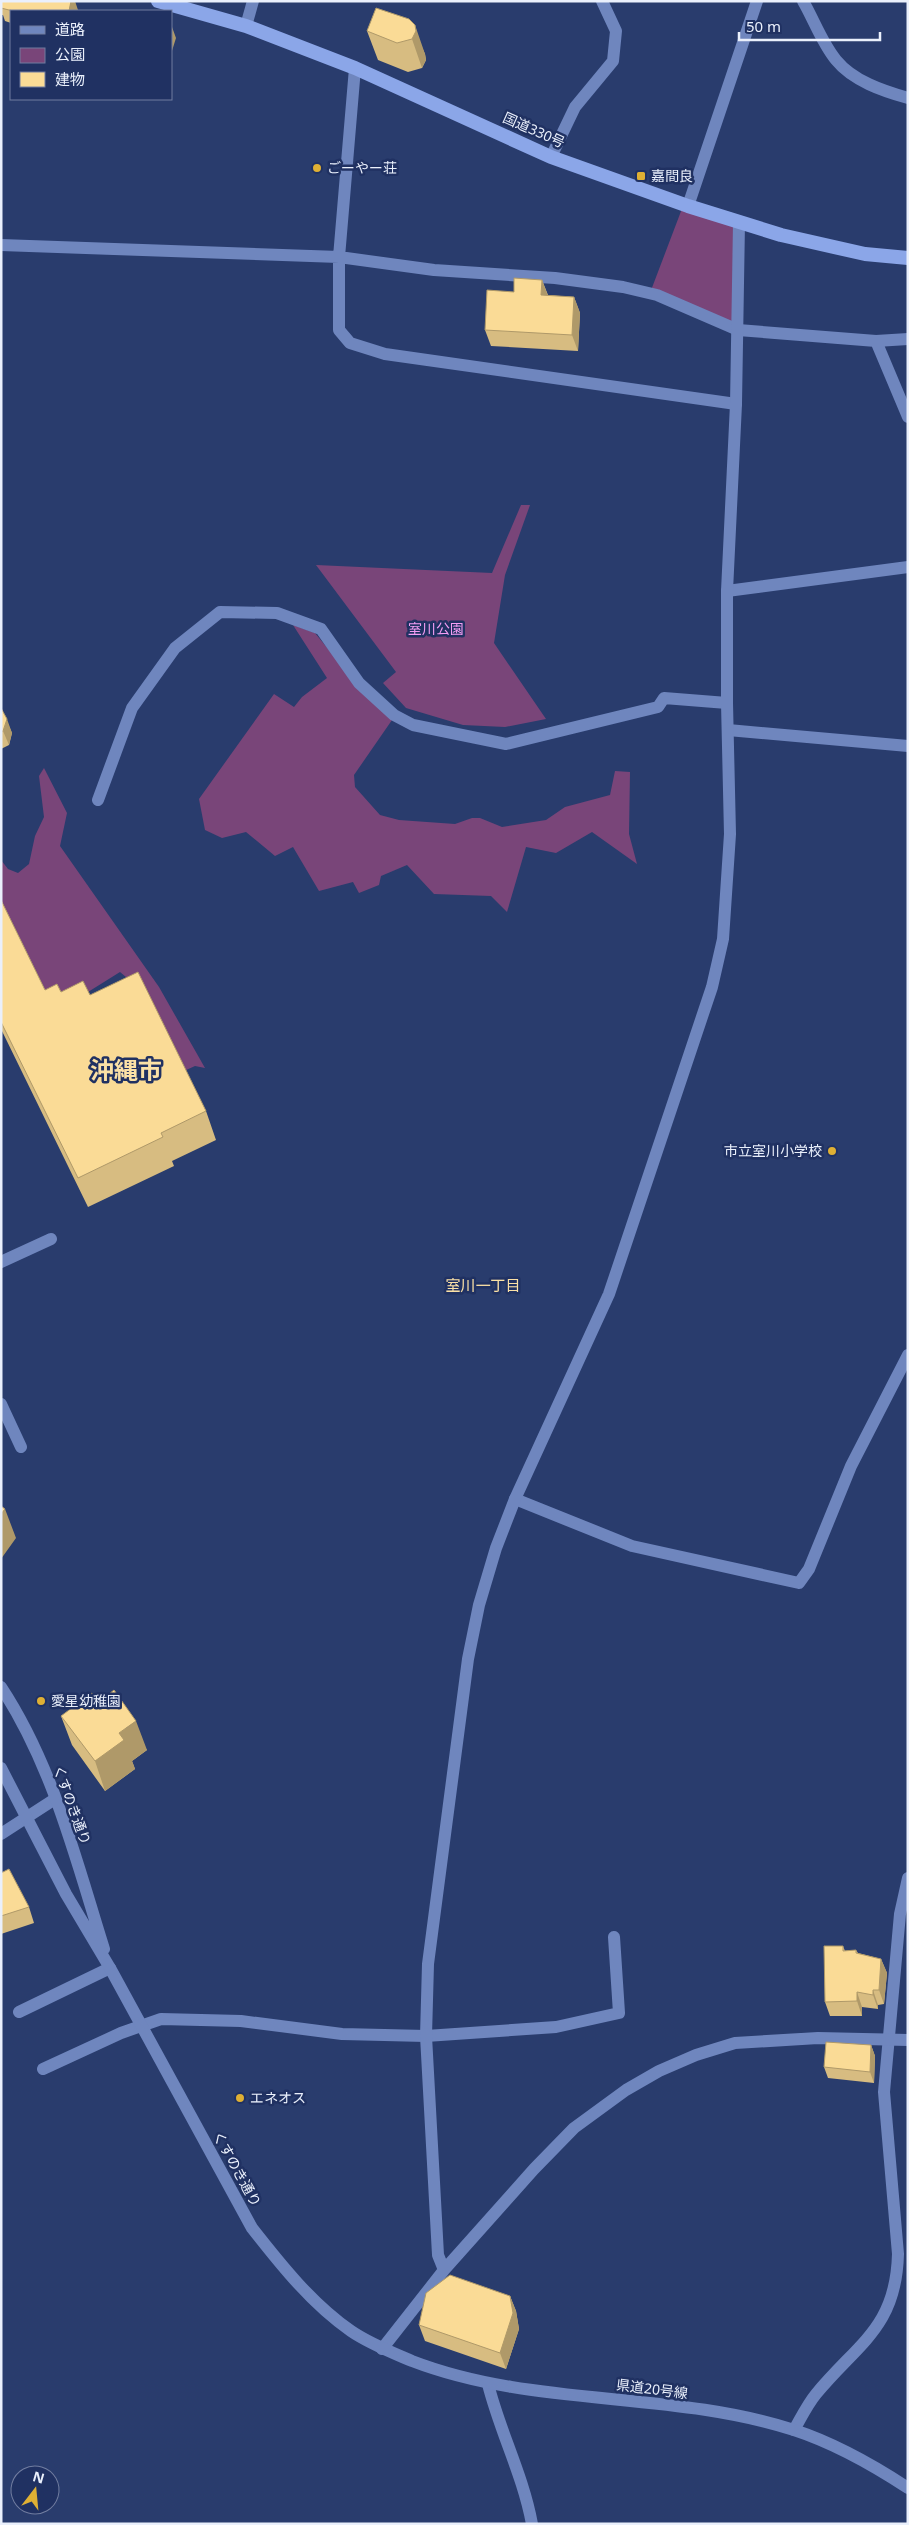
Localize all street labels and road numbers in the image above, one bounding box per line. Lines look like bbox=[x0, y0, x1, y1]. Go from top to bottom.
street label: 国道330号 bbox=[500, 107, 568, 152]
street label: くすのき通り bbox=[49, 1762, 96, 1847]
street label: くすのき通り bbox=[209, 2128, 266, 2210]
street label: 県道20号線 bbox=[615, 2375, 689, 2402]

